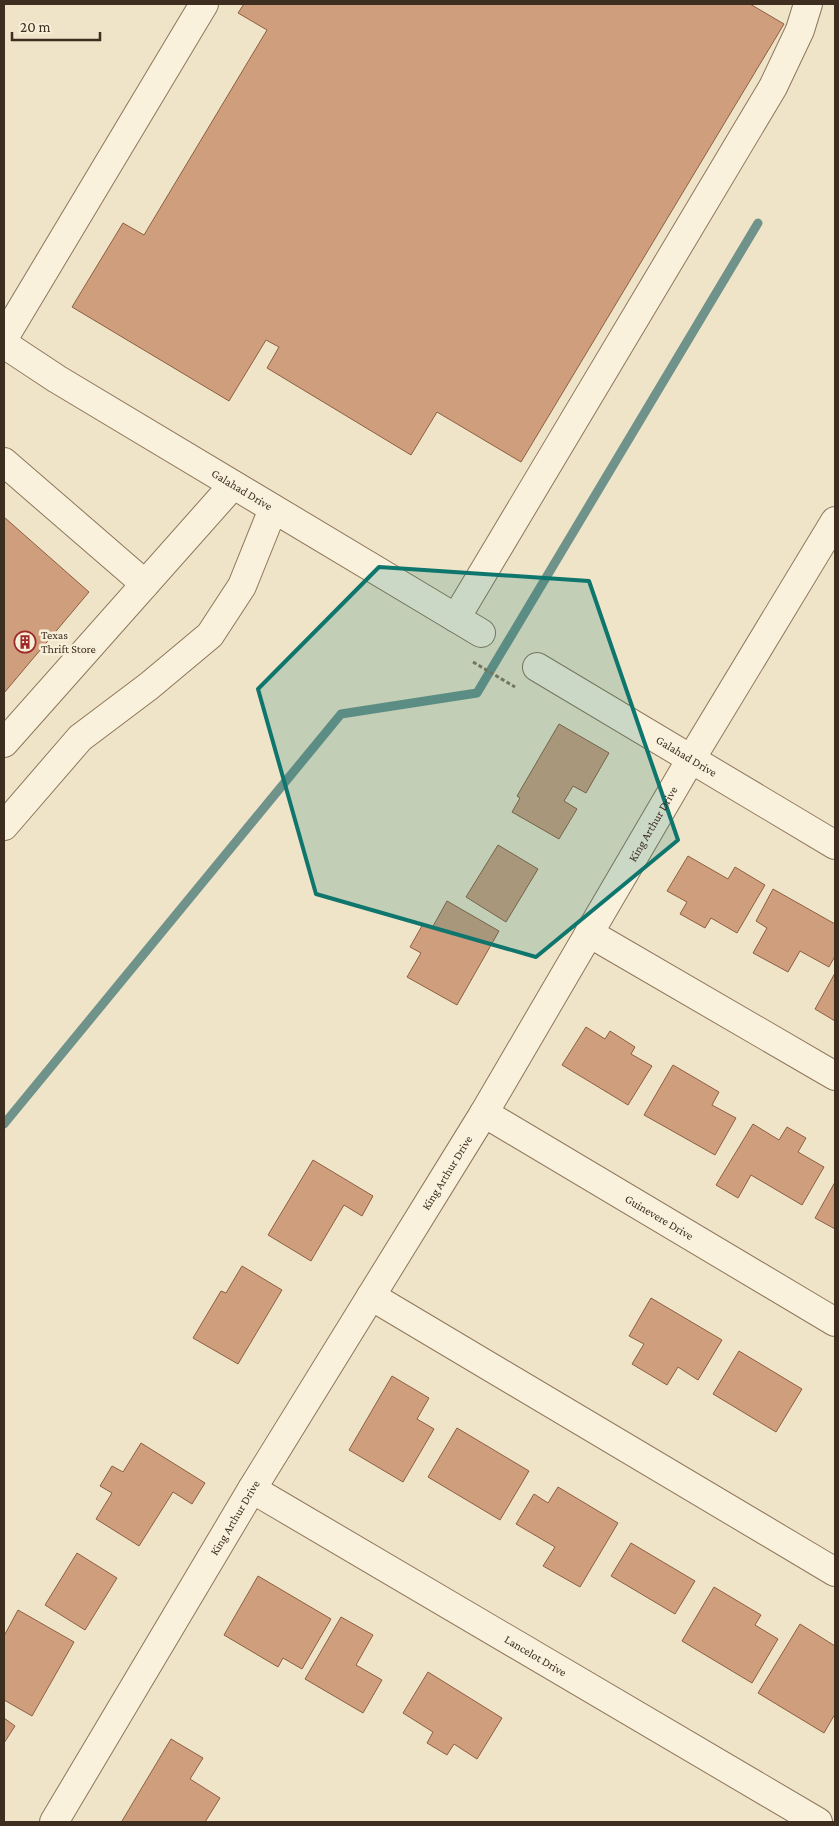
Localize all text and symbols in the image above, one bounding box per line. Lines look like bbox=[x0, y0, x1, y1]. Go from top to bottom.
scale bar bbox=[12, 10, 100, 42]
text: 20 m bbox=[20, 19, 51, 35]
street label: Galahad Drive bbox=[209, 466, 275, 513]
place label: Texas Thrift Store bbox=[41, 628, 96, 656]
building icon: Texas Thrift Store bbox=[13, 630, 37, 654]
street label: Galahad Drive bbox=[653, 733, 719, 780]
street label: King Arthur Drive bbox=[625, 784, 681, 864]
street label: King Arthur Drive bbox=[419, 1133, 475, 1213]
street label: Guinevere Drive bbox=[623, 1192, 696, 1243]
street label: King Arthur Drive bbox=[207, 1478, 263, 1558]
street label: Lancelot Drive bbox=[502, 1632, 569, 1680]

